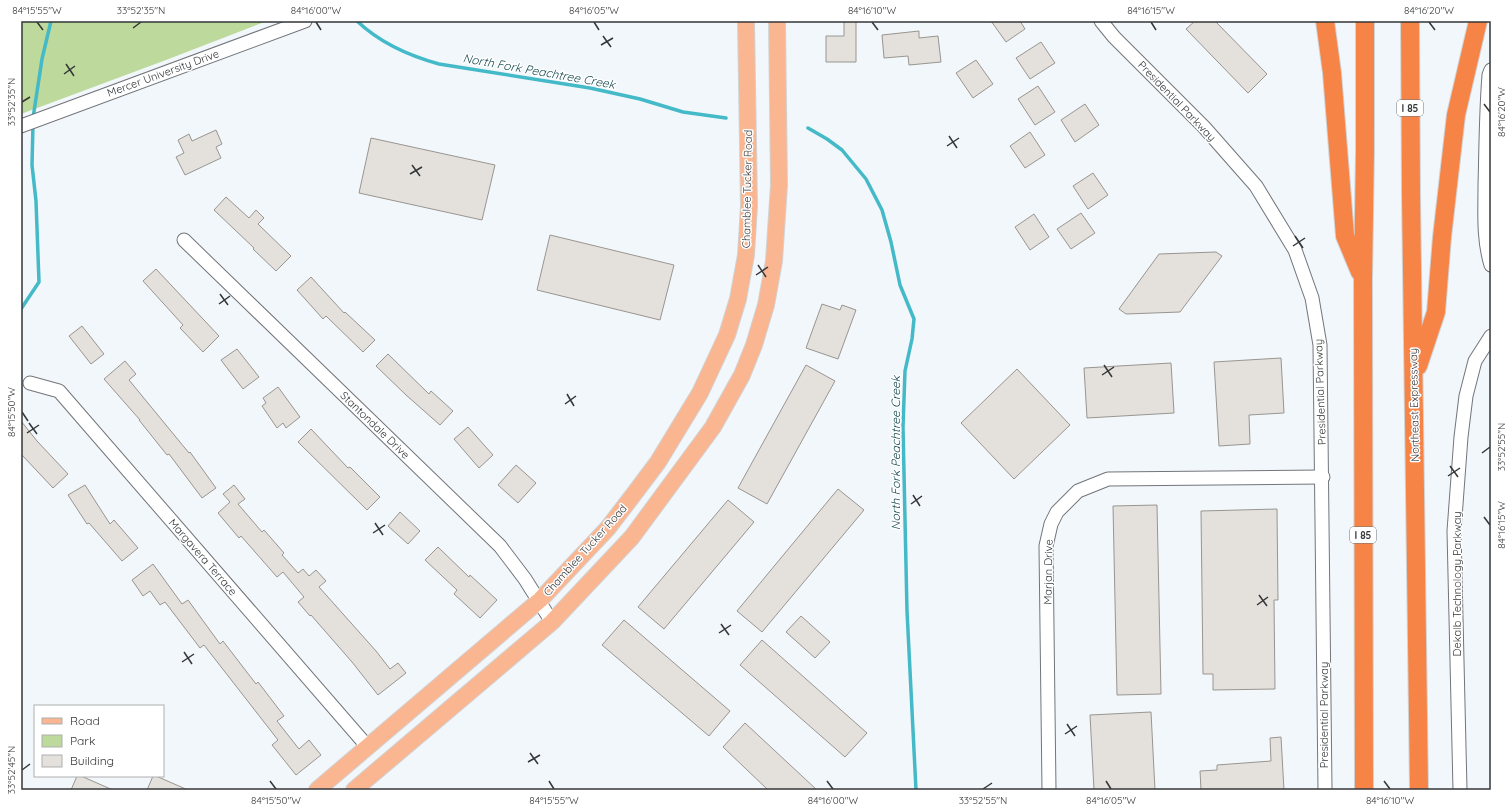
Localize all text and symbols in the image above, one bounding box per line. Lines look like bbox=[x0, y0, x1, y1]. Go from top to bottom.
text: 84°15'55"W bbox=[12, 4, 62, 17]
text: 33°52'35"N bbox=[117, 4, 165, 17]
text: 84°16'00"W bbox=[291, 4, 342, 17]
text: 84°16'05"W bbox=[569, 4, 619, 17]
text: 84°16'10"W bbox=[848, 4, 896, 17]
text: 84°16'15"W bbox=[1127, 4, 1175, 17]
text: 84°16'20"W bbox=[1404, 4, 1454, 17]
street label: Mercer University Drive bbox=[105, 46, 221, 100]
water label: North Fork Peachtree Creek bbox=[462, 50, 618, 92]
street label: Presidential Parkway bbox=[1135, 58, 1219, 144]
text: 33°52'35"N bbox=[5, 78, 18, 126]
text: 84°16'20"W bbox=[1495, 87, 1508, 137]
road number: I 85 bbox=[1397, 100, 1423, 116]
street label: Chamblee Tucker Road bbox=[739, 130, 755, 248]
street label: Presidential Parkway bbox=[1311, 339, 1329, 445]
street label: Northeast Expressway bbox=[1406, 348, 1422, 462]
water label: North Fork Peachtree Creek bbox=[888, 374, 903, 530]
text: 84°15'50"W bbox=[5, 387, 18, 437]
street label: Stantondale Drive bbox=[337, 388, 413, 462]
text: 33°52'55"N bbox=[1495, 423, 1508, 471]
street label: Chamblee Tucker Road bbox=[540, 501, 630, 599]
text: 84°16'15"W bbox=[1495, 501, 1508, 549]
street label: Dekalb Technology Parkway bbox=[1450, 511, 1464, 657]
street label: Margavera Terrace bbox=[166, 516, 240, 598]
road number: I 85 bbox=[1350, 527, 1376, 543]
street label: Marjan Drive bbox=[1040, 539, 1056, 605]
street label: Presidential Parkway bbox=[1317, 662, 1331, 768]
legend bbox=[34, 705, 164, 777]
text: Road bbox=[70, 713, 100, 728]
text: Park bbox=[70, 733, 95, 748]
text: 33°52'45"N bbox=[5, 746, 18, 794]
text: Building bbox=[70, 753, 114, 768]
text: 84°15'50"W bbox=[251, 794, 301, 807]
text: 84°15'55"W bbox=[529, 794, 579, 807]
text: 84°16'00"W bbox=[808, 794, 859, 807]
text: 33°52'55"N bbox=[959, 794, 1007, 807]
text: 84°16'05"W bbox=[1086, 794, 1136, 807]
text: 84°16'10"W bbox=[1366, 794, 1414, 807]

